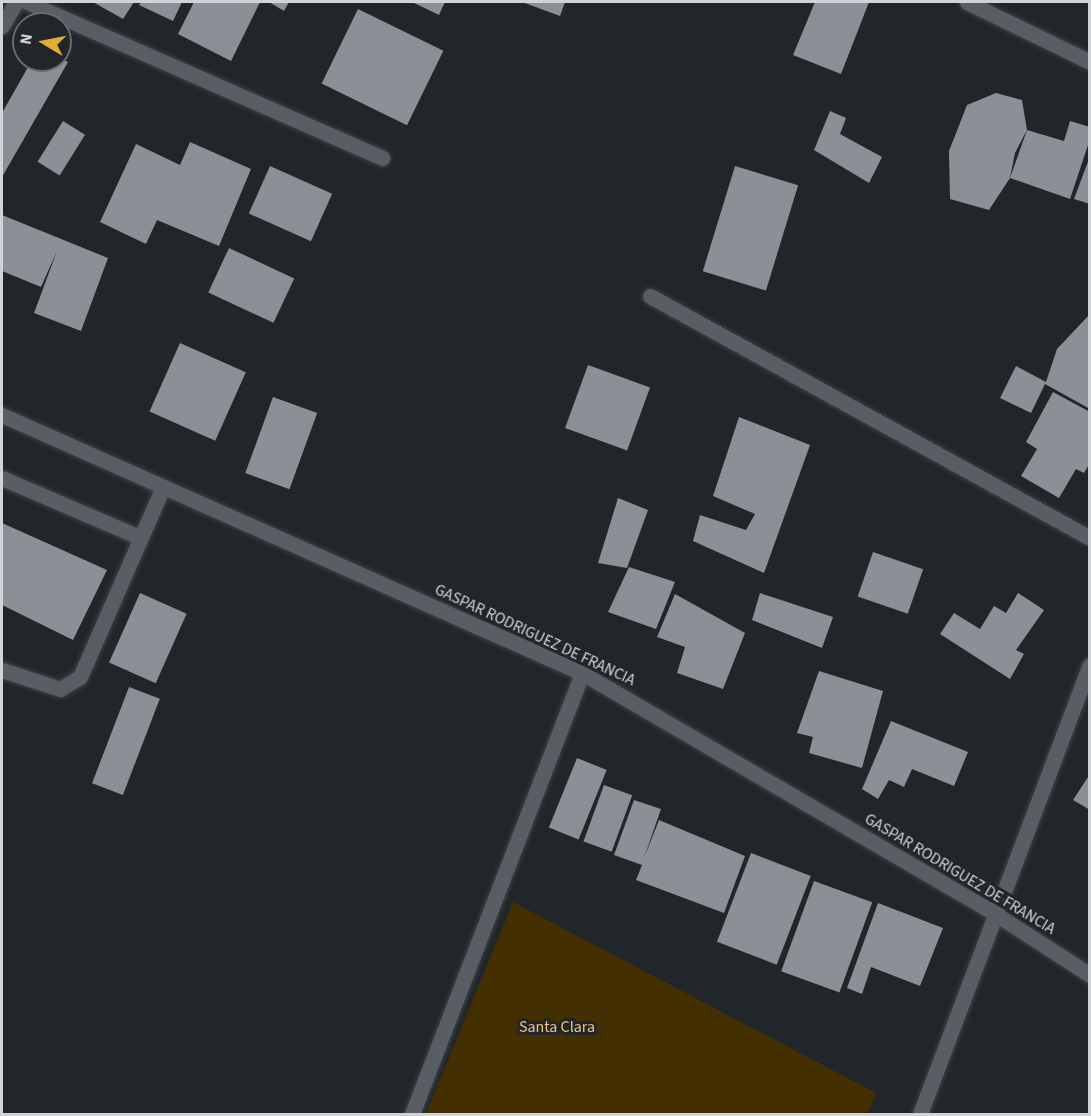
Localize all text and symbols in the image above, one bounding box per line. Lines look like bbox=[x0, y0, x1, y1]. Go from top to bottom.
north arrow bbox=[12, 12, 72, 72]
text: N bbox=[14, 32, 38, 46]
street label: GASPAR RODRIGUEZ DE FRANCIA bbox=[432, 580, 638, 690]
street label: GASPAR RODRIGUEZ DE FRANCIA bbox=[861, 809, 1059, 939]
park label: Santa Clara bbox=[519, 1017, 595, 1037]

